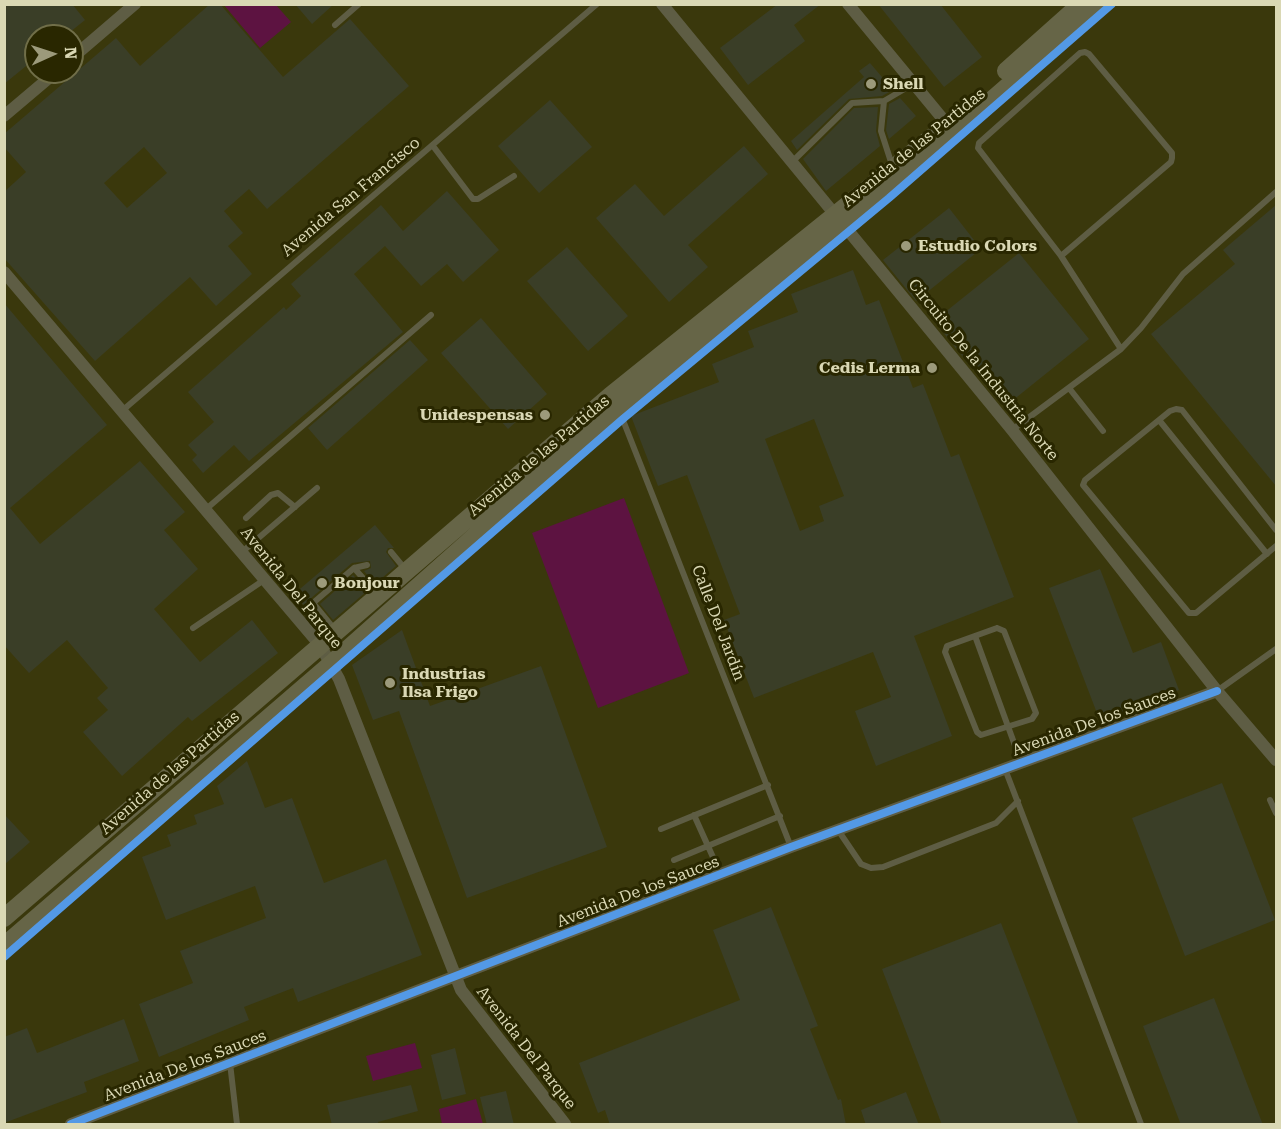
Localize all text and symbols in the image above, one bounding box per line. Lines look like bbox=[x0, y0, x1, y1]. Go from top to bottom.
north arrow bbox=[24, 24, 84, 84]
text: N bbox=[61, 46, 80, 60]
place label: Shell bbox=[883, 74, 924, 94]
marker: Shell bbox=[864, 77, 878, 91]
street label: Avenida de las Partidas bbox=[839, 84, 989, 212]
street label: Avenida San Francisco bbox=[278, 133, 424, 261]
place label: Estudio Colors bbox=[918, 236, 1037, 256]
marker: Estudio Colors bbox=[899, 239, 913, 253]
street label: Circuito De la Industria Norte bbox=[904, 275, 1062, 465]
place label: Cedis Lerma bbox=[819, 358, 920, 378]
marker: Cedis Lerma bbox=[925, 361, 939, 375]
street label: Avenida de las Partidas bbox=[465, 391, 613, 521]
place label: Unidespensas bbox=[420, 405, 533, 425]
marker: Unidespensas bbox=[538, 408, 552, 422]
street label: Avenida Del Parque bbox=[236, 523, 346, 653]
street label: Calle Del Jardín bbox=[687, 562, 749, 684]
place label: Bonjour bbox=[334, 573, 400, 593]
marker: Bonjour bbox=[315, 576, 329, 590]
place label: Industrias Ilsa Frigo bbox=[402, 664, 485, 702]
marker: Industrias Ilsa Frigo bbox=[383, 676, 397, 690]
street label: Avenida De los Sauces bbox=[1010, 683, 1178, 761]
street label: Avenida de las Partidas bbox=[96, 707, 244, 839]
street label: Avenida De los Sauces bbox=[554, 852, 722, 932]
street label: Avenida Del Parque bbox=[472, 983, 580, 1113]
street label: Avenida De los Sauces bbox=[101, 1026, 269, 1106]

